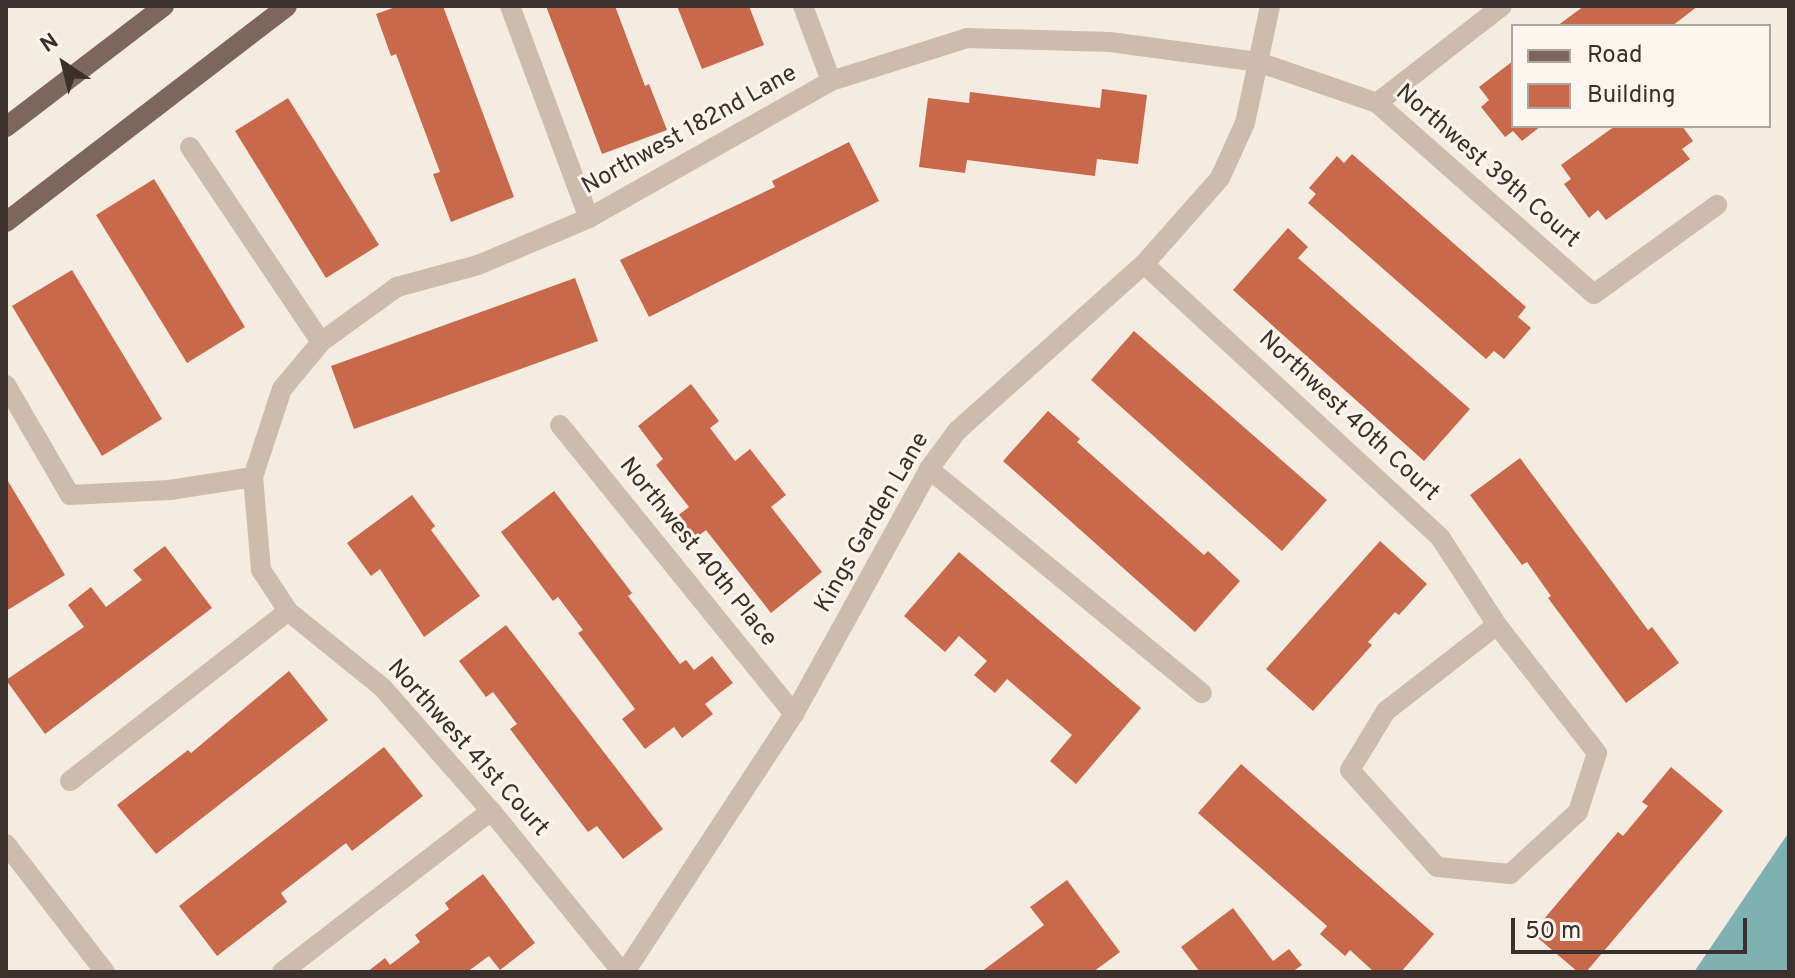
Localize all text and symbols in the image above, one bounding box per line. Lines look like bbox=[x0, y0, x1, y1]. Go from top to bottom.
north arrow bbox=[24, 24, 104, 104]
legend bbox=[1511, 24, 1771, 128]
text: N bbox=[36, 28, 64, 60]
text: Road bbox=[1587, 41, 1643, 71]
street label: Northwest 182nd Lane bbox=[578, 60, 802, 202]
street label: Northwest 39th Court bbox=[1389, 79, 1585, 255]
text: Building bbox=[1587, 81, 1676, 111]
street label: Northwest 40th Court bbox=[1252, 326, 1444, 508]
street label: Kings Garden Lane bbox=[810, 428, 936, 618]
street label: Northwest 40th Place bbox=[612, 453, 782, 653]
street label: Northwest 41st Court bbox=[380, 655, 554, 843]
scale bar bbox=[1515, 902, 1751, 952]
text: 50 m bbox=[1525, 917, 1581, 947]

